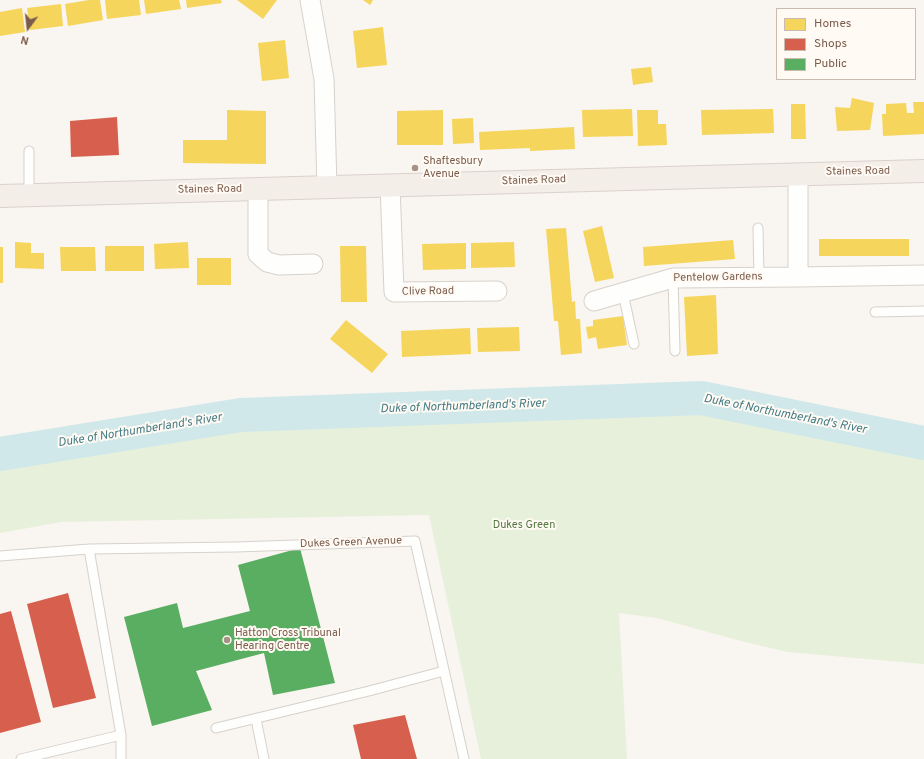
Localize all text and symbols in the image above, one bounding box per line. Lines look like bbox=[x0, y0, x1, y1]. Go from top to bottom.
north arrow bbox=[8, 8, 48, 48]
legend bbox=[776, 8, 916, 80]
text: Homes bbox=[814, 16, 851, 32]
text: N bbox=[19, 32, 31, 47]
text: Shops bbox=[814, 36, 847, 52]
text: Public bbox=[814, 56, 847, 72]
place label: Shaftesbury Avenue bbox=[423, 155, 483, 181]
marker: Shaftesbury Avenue bbox=[410, 163, 420, 173]
street label: Staines Road bbox=[826, 165, 890, 179]
street label: Staines Road bbox=[502, 173, 566, 189]
street label: Staines Road bbox=[178, 183, 242, 197]
street label: Pentelow Gardens bbox=[673, 271, 763, 285]
street label: Clive Road bbox=[402, 285, 454, 299]
water label: Duke of Northumberland's River bbox=[702, 392, 868, 438]
water label: Duke of Northumberland's River bbox=[380, 397, 546, 417]
water label: Duke of Northumberland's River bbox=[57, 411, 223, 451]
park label: Dukes Green bbox=[493, 519, 555, 533]
street label: Dukes Green Avenue bbox=[300, 535, 402, 551]
place label: Hatton Cross Tribunal Hearing Centre bbox=[235, 627, 341, 653]
marker: Hatton Cross Tribunal Hearing Centre bbox=[222, 635, 232, 645]

